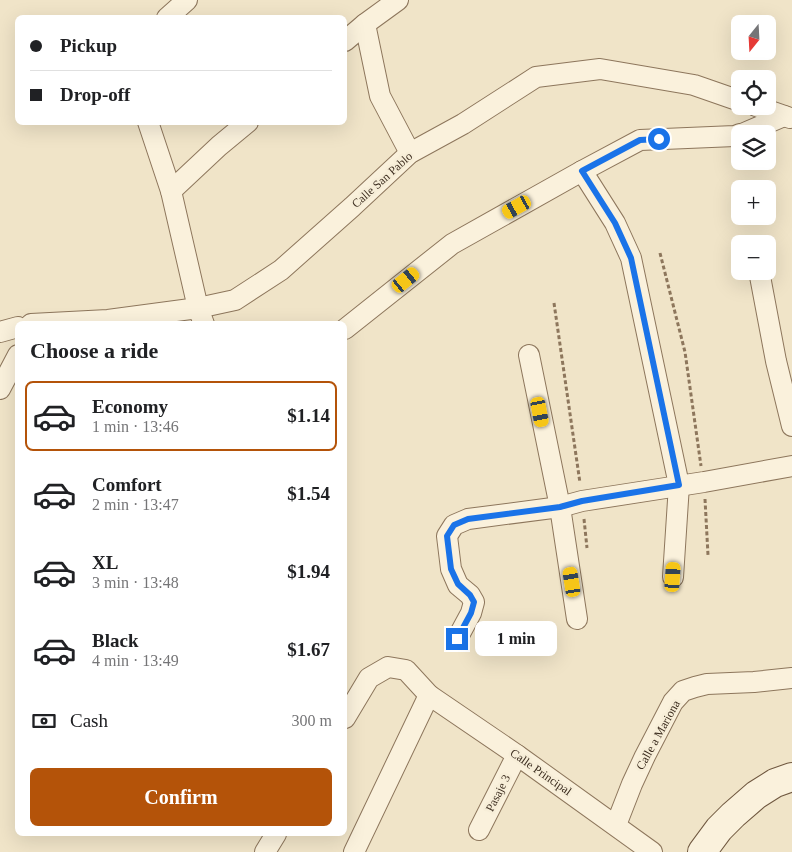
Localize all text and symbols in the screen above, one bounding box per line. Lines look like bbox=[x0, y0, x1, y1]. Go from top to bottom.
north arrow bbox=[731, 15, 776, 60]
map controls bbox=[731, 15, 776, 280]
text: Pickup bbox=[60, 35, 117, 56]
button: locate bbox=[731, 70, 776, 115]
text: Drop-off bbox=[60, 84, 130, 105]
button: layers bbox=[731, 125, 776, 170]
route start bbox=[648, 128, 670, 150]
street label: Calle San Pablo bbox=[349, 149, 415, 211]
button: + bbox=[731, 180, 776, 225]
car bbox=[500, 193, 533, 221]
button: − bbox=[731, 235, 776, 280]
car bbox=[389, 265, 422, 295]
text: Choose a ride bbox=[30, 338, 158, 363]
icon: car bbox=[32, 394, 77, 439]
text: Economy bbox=[92, 396, 168, 417]
car bbox=[529, 396, 550, 428]
text: $1.14 bbox=[287, 405, 330, 426]
text: 1 min · 13:46 bbox=[92, 418, 179, 435]
icon: car bbox=[32, 472, 77, 517]
text: Comfort bbox=[92, 474, 162, 495]
text: $1.54 bbox=[287, 483, 330, 504]
text: 2 min · 13:47 bbox=[92, 496, 179, 513]
icon: car bbox=[32, 550, 77, 595]
text: XL bbox=[92, 552, 118, 573]
text: $1.94 bbox=[287, 561, 330, 582]
car bbox=[664, 562, 681, 592]
car bbox=[562, 566, 581, 598]
text: 3 min · 13:48 bbox=[92, 574, 179, 591]
callout: 1 min bbox=[474, 622, 557, 656]
icon: car bbox=[32, 628, 77, 673]
route end bbox=[446, 628, 468, 650]
text: Black bbox=[92, 630, 138, 651]
text: 1 min bbox=[497, 630, 535, 647]
text: $1.67 bbox=[287, 639, 330, 660]
text: 4 min · 13:49 bbox=[92, 652, 179, 669]
street label: Calle a Mariona bbox=[633, 697, 683, 772]
icon: cash bbox=[30, 707, 58, 735]
text: Cash bbox=[70, 710, 108, 731]
text: 300 m bbox=[292, 712, 332, 729]
street label: Calle Principal bbox=[508, 746, 575, 799]
button: Confirm bbox=[30, 768, 332, 826]
street label: Pasaje 3 bbox=[483, 772, 513, 814]

